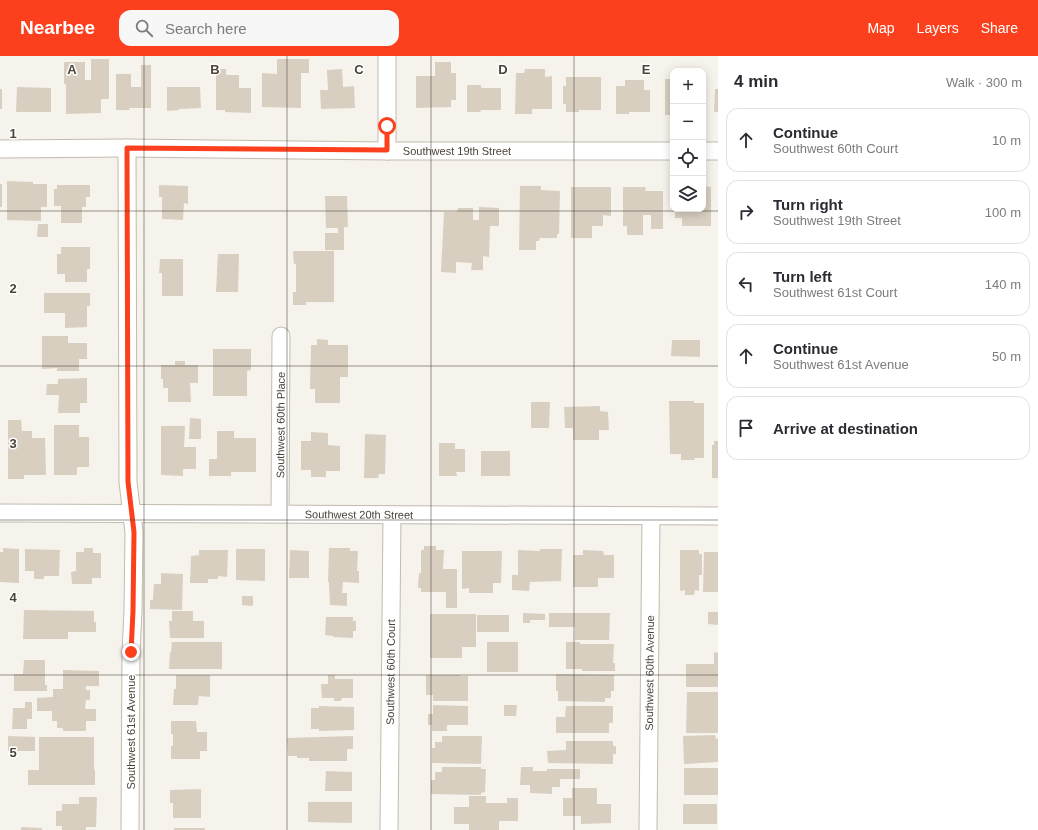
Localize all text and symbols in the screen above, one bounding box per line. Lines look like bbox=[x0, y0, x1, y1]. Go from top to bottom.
search box bbox=[119, 10, 399, 46]
text: Nearbee bbox=[20, 17, 95, 38]
icon: search bbox=[133, 17, 155, 39]
text: Search here bbox=[165, 20, 247, 37]
text: Map bbox=[867, 20, 895, 36]
text: Layers bbox=[917, 20, 959, 36]
text: Share bbox=[981, 20, 1018, 36]
text: A bbox=[67, 62, 77, 77]
text: B bbox=[210, 62, 220, 77]
text: C bbox=[354, 62, 364, 77]
text: D bbox=[498, 62, 508, 77]
text: E bbox=[642, 62, 651, 77]
map controls bbox=[670, 68, 706, 212]
button: + bbox=[670, 68, 706, 104]
text: 4 min bbox=[734, 72, 778, 91]
text: Walk · 300 m bbox=[946, 75, 1022, 90]
button: − bbox=[670, 104, 706, 140]
route start bbox=[378, 117, 396, 135]
text: Continue bbox=[773, 124, 838, 141]
text: 1 bbox=[9, 126, 17, 141]
icon: ahead bbox=[735, 129, 757, 151]
text: 10 m bbox=[992, 133, 1021, 148]
button: locate bbox=[670, 140, 706, 176]
text: Southwest 60th Court bbox=[773, 141, 898, 156]
street label: Southwest 19th Street bbox=[403, 145, 511, 157]
button: layers bbox=[670, 176, 706, 212]
text: Turn right bbox=[773, 196, 843, 213]
icon: right bbox=[735, 201, 757, 223]
text: 100 m bbox=[985, 205, 1021, 220]
text: Southwest 19th Street bbox=[773, 213, 901, 228]
text: Turn left bbox=[773, 268, 832, 285]
icon: left bbox=[735, 273, 757, 295]
text: 140 m bbox=[985, 277, 1021, 292]
text: 2 bbox=[9, 281, 17, 296]
text: Southwest 61st Court bbox=[773, 285, 897, 300]
text: Continue bbox=[773, 340, 838, 357]
icon: ahead bbox=[735, 345, 757, 367]
text: 50 m bbox=[992, 349, 1021, 364]
text: Southwest 61st Avenue bbox=[773, 357, 909, 372]
street label: Southwest 60th Place bbox=[274, 372, 287, 478]
icon: arrive bbox=[735, 417, 757, 439]
text: Arrive at destination bbox=[773, 420, 918, 437]
text: 3 bbox=[9, 436, 17, 451]
street label: Southwest 20th Street bbox=[305, 508, 413, 521]
text: 4 bbox=[9, 590, 17, 605]
street label: Southwest 60th Avenue bbox=[643, 615, 656, 731]
street label: Southwest 60th Court bbox=[384, 619, 397, 725]
route end bbox=[122, 643, 140, 661]
street label: Southwest 61st Avenue bbox=[125, 675, 137, 789]
text: 5 bbox=[9, 745, 17, 760]

